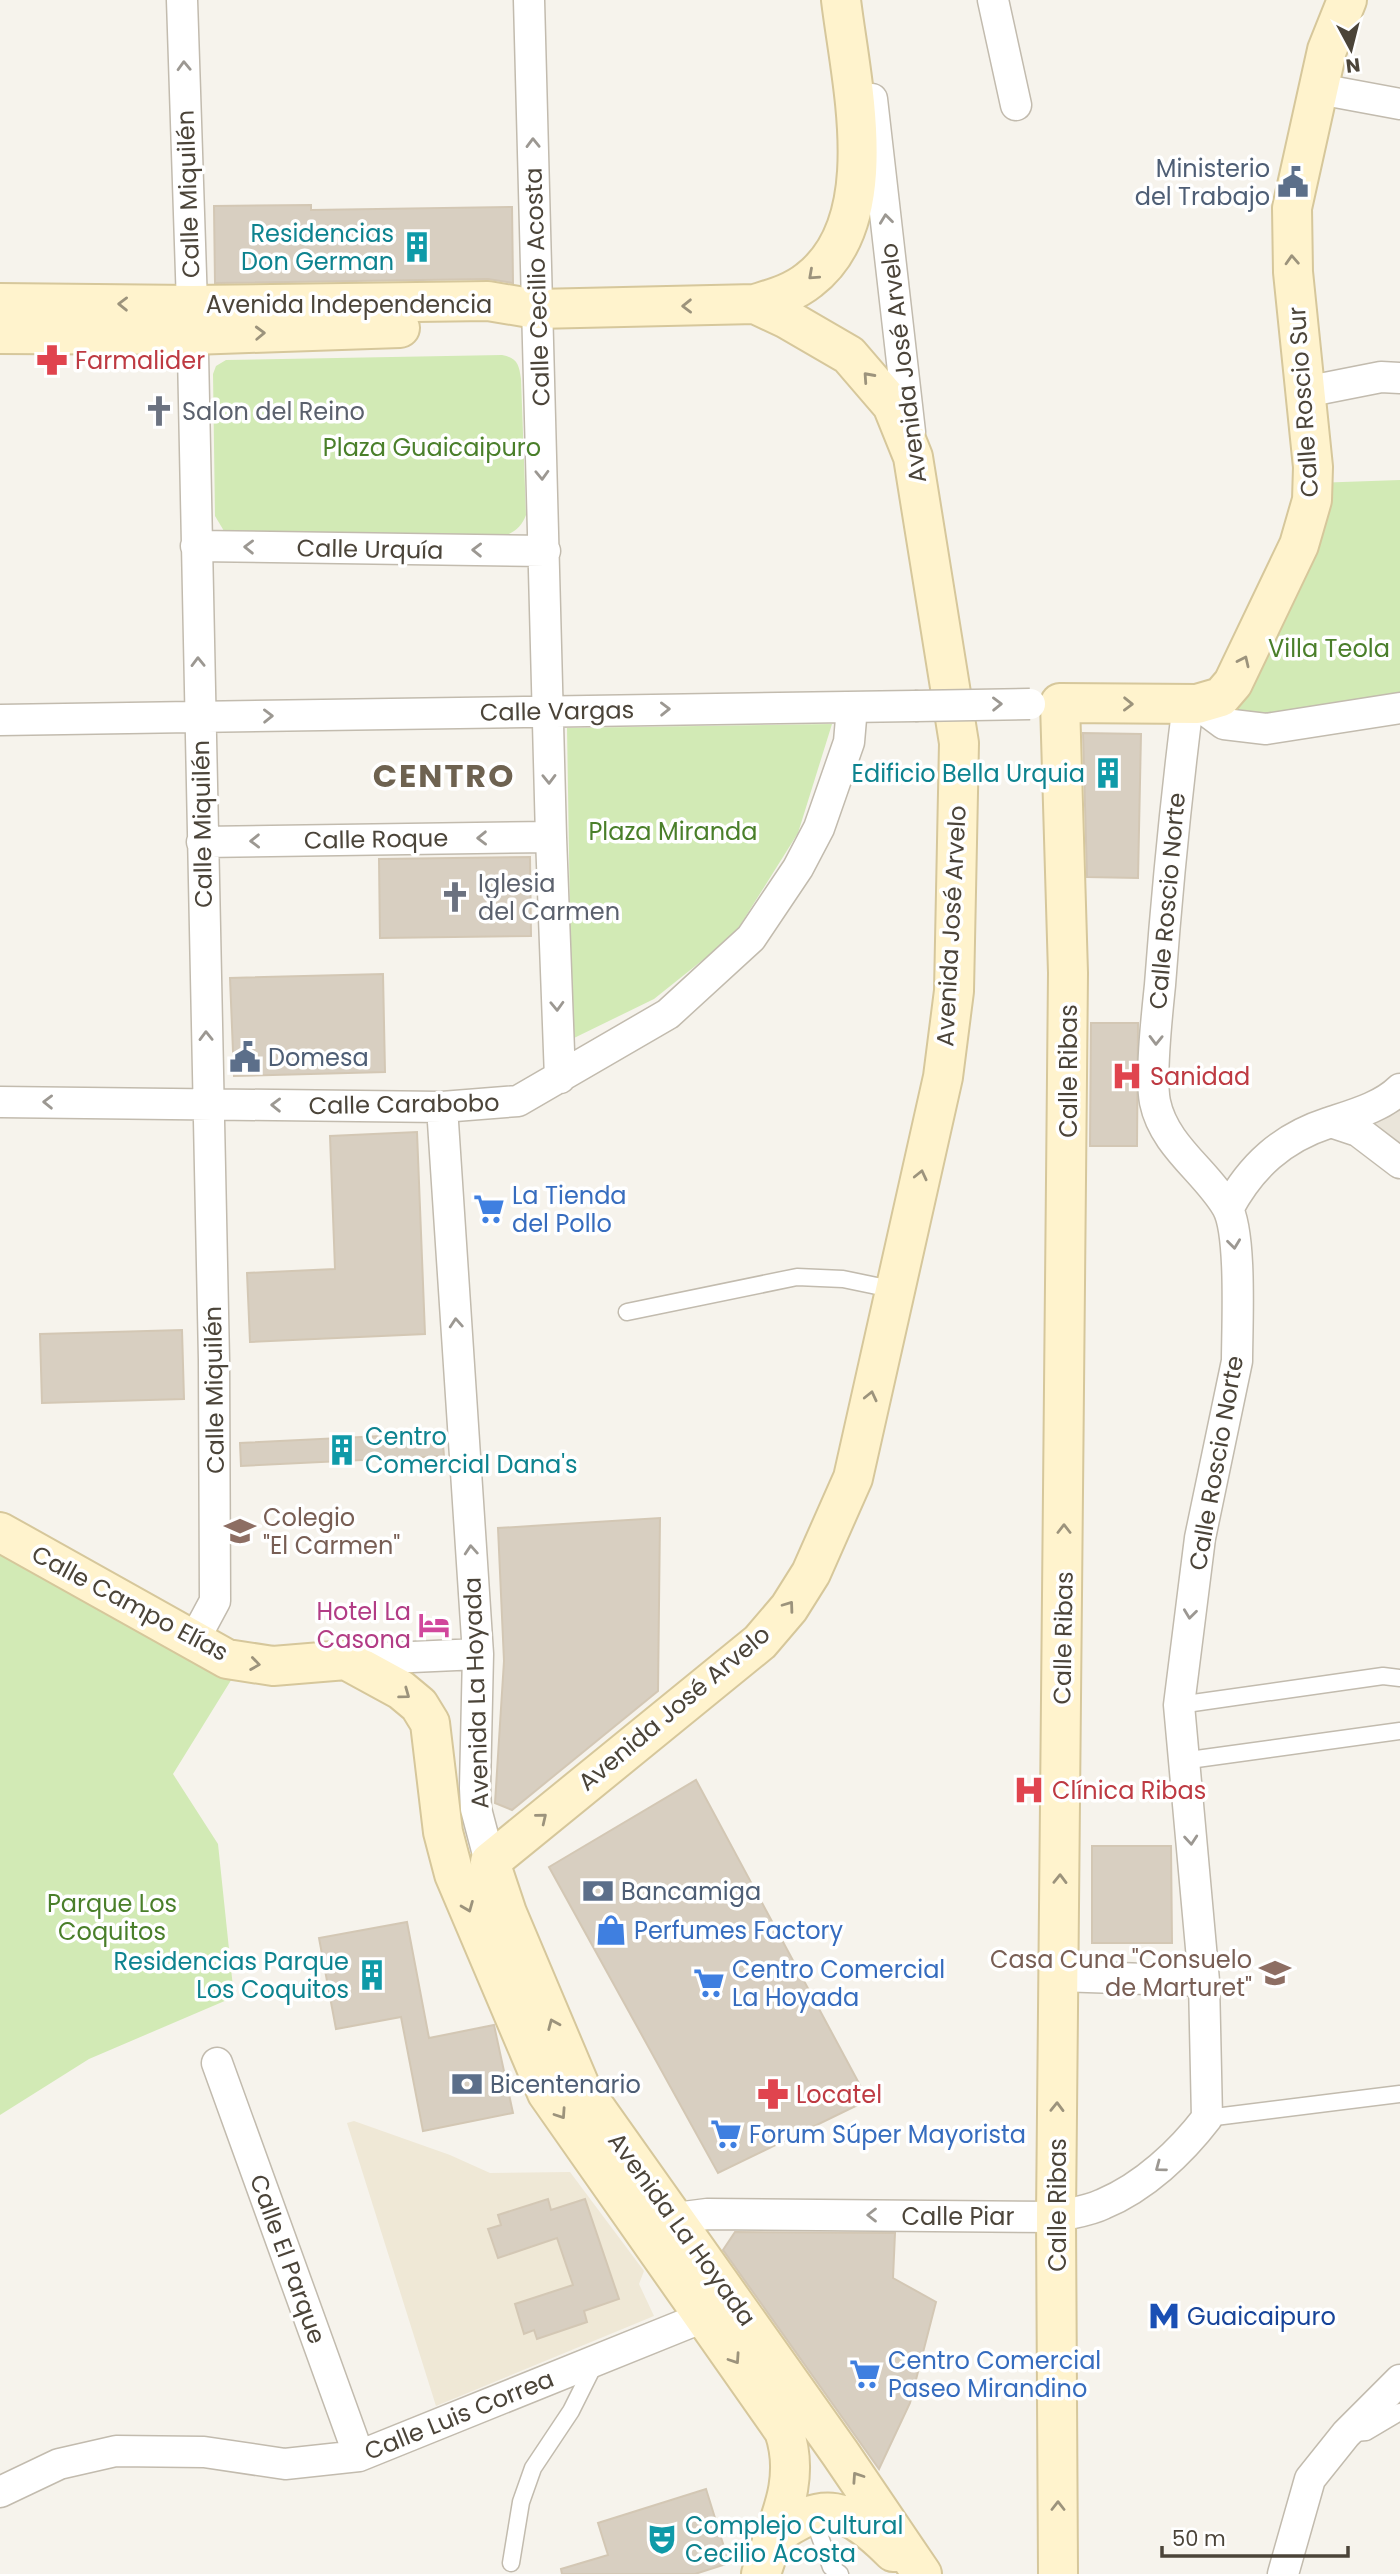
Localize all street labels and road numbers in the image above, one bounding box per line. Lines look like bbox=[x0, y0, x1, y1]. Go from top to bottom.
street label: Calle Miquilén bbox=[169, 109, 207, 279]
street label: Calle Cecilio Acosta bbox=[516, 167, 558, 407]
street label: Avenida José Arvelo bbox=[872, 241, 934, 485]
street label: Avenida Independencia bbox=[206, 288, 492, 321]
street label: Calle Roscio Sur bbox=[1280, 306, 1326, 498]
street label: Calle Urquía bbox=[296, 531, 444, 567]
street label: Calle Vargas bbox=[480, 693, 634, 729]
street label: Calle Miquilén bbox=[184, 740, 220, 908]
street label: Calle Roscio Norte bbox=[1141, 791, 1193, 1011]
street label: Avenida José Arvelo bbox=[928, 805, 974, 1047]
street label: Calle Roque bbox=[304, 821, 448, 857]
street label: Calle Ribas bbox=[1052, 1004, 1085, 1138]
street label: Calle Carabobo bbox=[308, 1086, 500, 1122]
street label: Calle Miquilén bbox=[196, 1306, 232, 1474]
street label: Calle Roscio Norte bbox=[1181, 1353, 1251, 1573]
street label: Calle Campo Elías bbox=[26, 1537, 234, 1669]
street label: Calle Ribas bbox=[1045, 1571, 1081, 1705]
street label: Avenida La Hoyada bbox=[455, 1577, 497, 1809]
street label: Avenida José Arvelo bbox=[571, 1618, 777, 1798]
street label: Avenida La Hoyada bbox=[601, 2126, 763, 2332]
street label: Calle Ribas bbox=[1041, 2138, 1074, 2272]
street label: Calle El Parque bbox=[242, 2170, 334, 2348]
street label: Calle Piar bbox=[902, 2200, 1014, 2233]
street label: Calle Luis Correa bbox=[359, 2362, 559, 2468]

